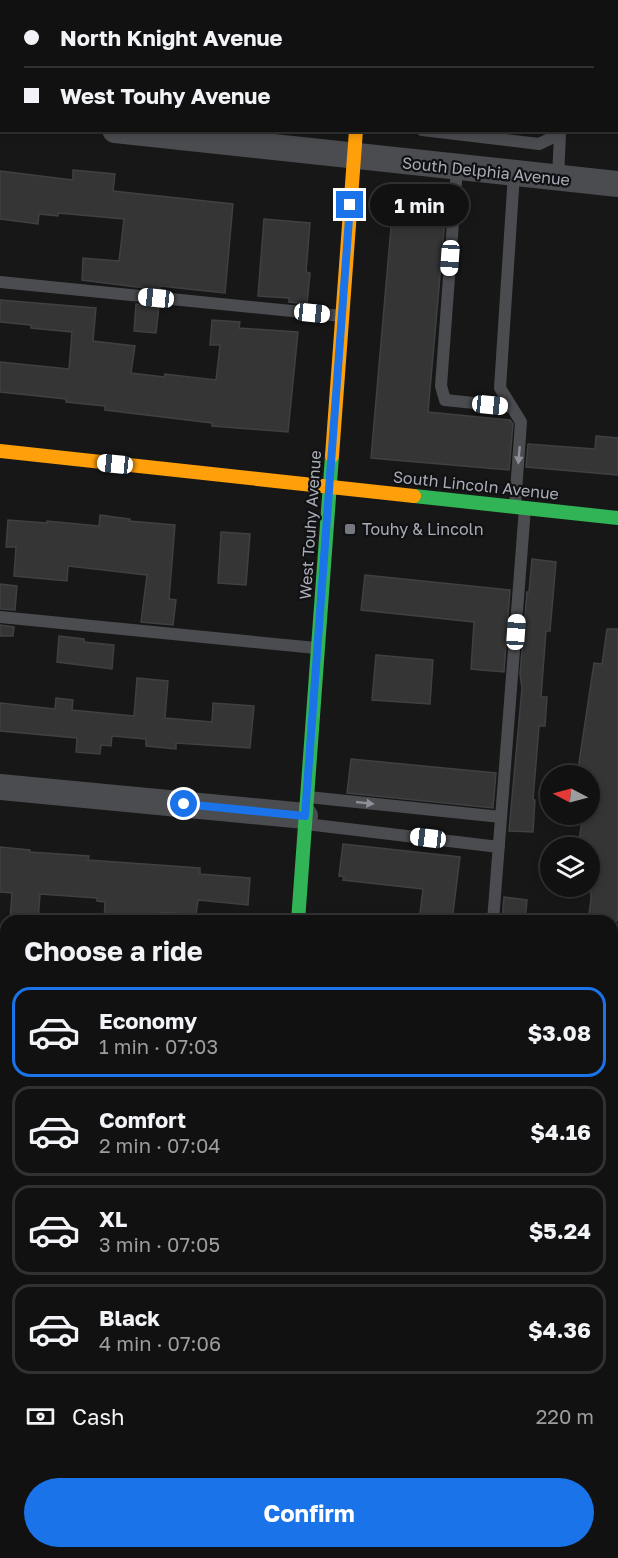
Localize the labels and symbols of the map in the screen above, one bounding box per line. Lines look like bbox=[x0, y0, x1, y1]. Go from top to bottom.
street label: South Delphia Avenue bbox=[401, 152, 571, 190]
callout: 1 min bbox=[371, 184, 470, 226]
route end bbox=[336, 191, 363, 218]
car bbox=[440, 239, 460, 277]
car bbox=[137, 287, 175, 309]
car bbox=[293, 302, 331, 324]
car bbox=[471, 394, 509, 416]
one-way arrow bbox=[514, 445, 524, 464]
street label: West Touhy Avenue bbox=[295, 450, 325, 600]
car bbox=[96, 453, 134, 475]
street label: South Lincoln Avenue bbox=[392, 466, 560, 504]
place label: Touhy & Lincoln bbox=[362, 519, 484, 539]
marker: Touhy & Lincoln bbox=[343, 522, 357, 536]
car bbox=[506, 613, 526, 651]
north arrow bbox=[540, 765, 600, 825]
route start bbox=[170, 790, 197, 817]
one-way arrow bbox=[355, 798, 374, 808]
car bbox=[409, 827, 447, 849]

